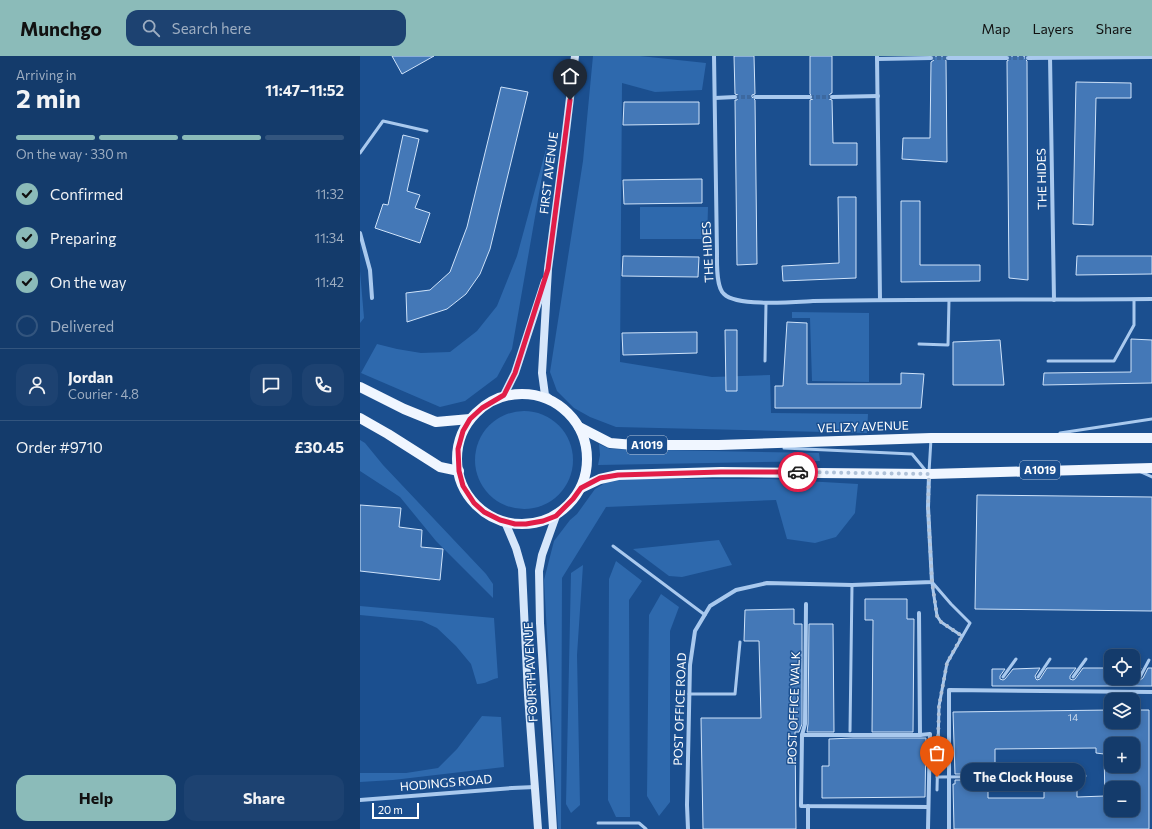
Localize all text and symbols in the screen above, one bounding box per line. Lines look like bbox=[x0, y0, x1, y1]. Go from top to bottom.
search box bbox=[126, 10, 406, 46]
text: Munchgo bbox=[20, 17, 102, 40]
icon: search bbox=[140, 17, 162, 39]
text: Search here bbox=[172, 19, 251, 37]
text: Map bbox=[982, 20, 1010, 37]
text: Layers bbox=[1032, 20, 1074, 37]
text: Share bbox=[1096, 20, 1132, 37]
pin bbox=[553, 59, 587, 100]
icon: home bbox=[559, 65, 581, 87]
text: Arriving in bbox=[16, 67, 76, 83]
text: 11:47–11:52 bbox=[265, 81, 344, 99]
text: 2 min bbox=[16, 82, 81, 113]
street label: FIRST AVENUE bbox=[536, 131, 560, 215]
text: On the way · 330 m bbox=[16, 146, 128, 162]
street label: THE HIDES bbox=[1033, 148, 1049, 210]
icon: check bbox=[16, 183, 38, 205]
text: Confirmed bbox=[50, 185, 123, 203]
text: 11:32 bbox=[315, 186, 344, 202]
street label: THE HIDES bbox=[698, 221, 716, 283]
icon: check bbox=[16, 227, 38, 249]
text: Preparing bbox=[50, 229, 116, 247]
text: 11:34 bbox=[315, 230, 344, 246]
icon: check bbox=[16, 271, 38, 293]
text: On the way bbox=[50, 273, 127, 291]
text: 11:42 bbox=[315, 274, 344, 290]
text: Delivered bbox=[50, 317, 114, 335]
button: person bbox=[16, 364, 58, 406]
button: chat bbox=[250, 364, 292, 406]
button: phone bbox=[302, 364, 344, 406]
text: Jordan bbox=[68, 368, 113, 386]
text: Courier · 4.8 bbox=[68, 386, 139, 402]
street label: VELIZY AVENUE bbox=[817, 417, 909, 435]
road number: A1019 bbox=[627, 436, 667, 454]
text: Order #9710 bbox=[16, 438, 103, 456]
text: £30.45 bbox=[295, 438, 344, 456]
courier bbox=[778, 452, 818, 492]
icon: car bbox=[787, 461, 809, 483]
road number: A1019 bbox=[1020, 461, 1060, 479]
street label: FOURTH AVENUE bbox=[520, 622, 540, 722]
map controls bbox=[1104, 649, 1140, 817]
button: locate bbox=[1104, 649, 1140, 685]
street label: POST OFFICE WALK bbox=[784, 651, 802, 765]
street label: POST OFFICE ROAD bbox=[670, 652, 688, 766]
button: layers bbox=[1104, 693, 1140, 729]
house number: 14 bbox=[1068, 711, 1078, 723]
pin bbox=[920, 736, 954, 777]
button: + bbox=[1104, 737, 1140, 773]
icon: bag bbox=[926, 742, 948, 764]
callout: The Clock House bbox=[961, 763, 1085, 791]
text: The Clock House bbox=[973, 769, 1073, 785]
street label: HODINGS ROAD bbox=[399, 771, 493, 793]
button: Help bbox=[16, 775, 176, 821]
button: Share bbox=[184, 775, 344, 821]
button: − bbox=[1104, 781, 1140, 817]
scale bar bbox=[372, 801, 419, 820]
text: 20 m bbox=[378, 803, 403, 816]

